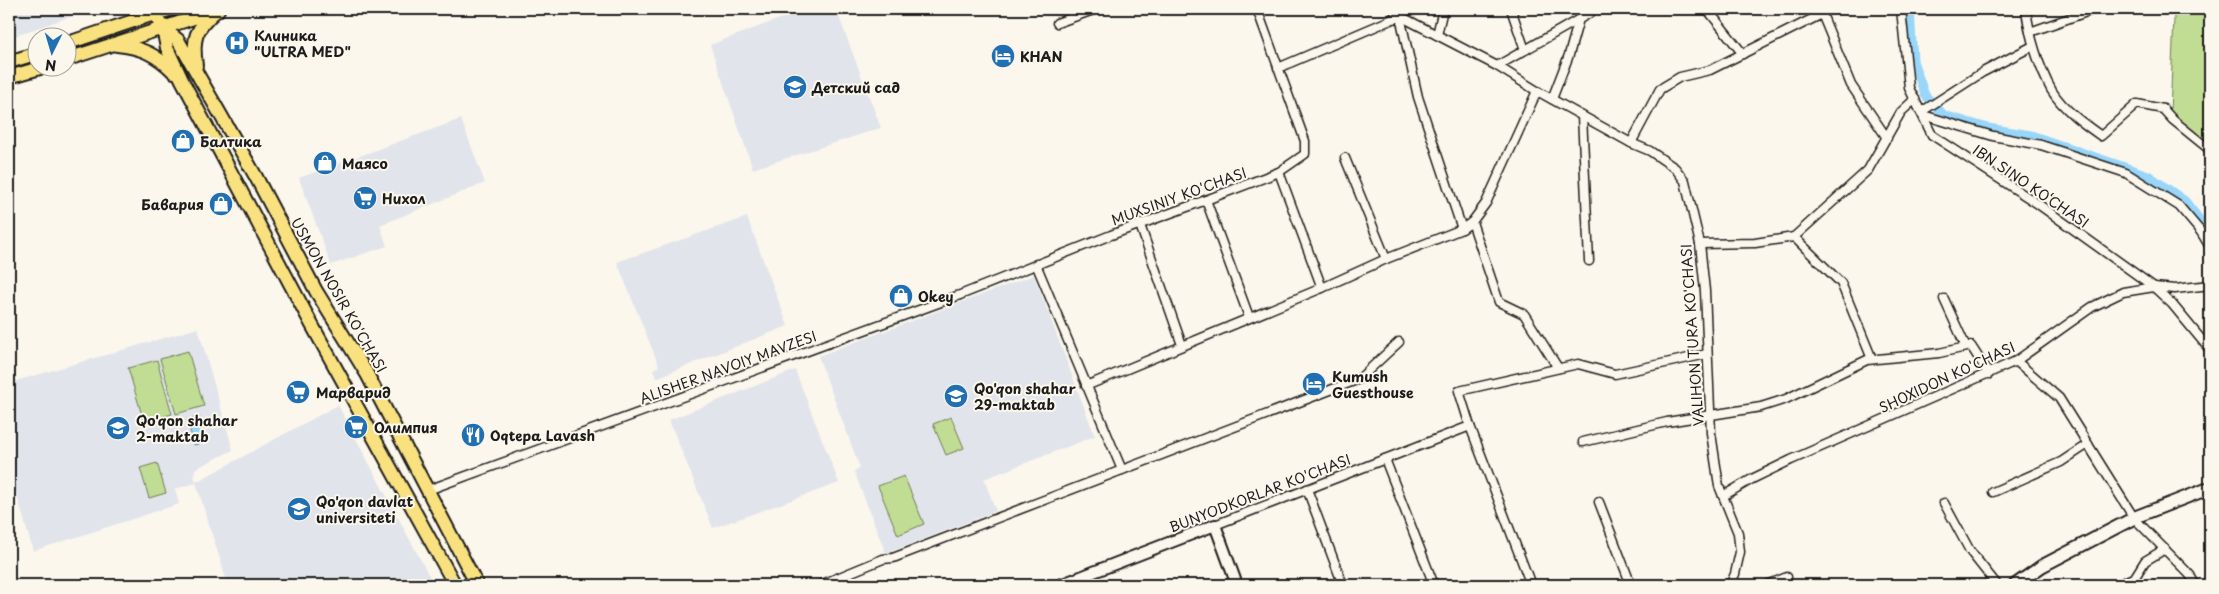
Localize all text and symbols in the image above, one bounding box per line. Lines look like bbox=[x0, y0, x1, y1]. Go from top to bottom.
place label: Клиника "ULTRA MED" bbox=[254, 25, 351, 62]
north arrow bbox=[28, 28, 78, 78]
hospital icon: Клиника "ULTRA MED" bbox=[224, 30, 250, 56]
hotel icon: KHAN bbox=[990, 43, 1016, 69]
place label: KHAN bbox=[1020, 46, 1063, 67]
text: N bbox=[44, 55, 57, 76]
school or university icon: Детский сад bbox=[782, 74, 808, 100]
place label: Детский сад bbox=[811, 77, 900, 98]
shop icon: Балтика bbox=[170, 128, 196, 154]
place label: Балтика bbox=[200, 131, 262, 152]
street label: IBN SINO KO‘CHASI bbox=[1969, 139, 2093, 233]
shop icon: Маясо bbox=[312, 150, 338, 176]
place label: Маясо bbox=[342, 153, 388, 174]
street label: MUXSINIY KO'CHASI bbox=[1108, 162, 1250, 230]
supermarket icon: Нихол bbox=[352, 185, 378, 211]
place label: Нихол bbox=[382, 188, 426, 209]
shop icon: Бавария bbox=[208, 191, 234, 217]
place label: Бавария bbox=[141, 194, 204, 215]
street label: USMON NOSIR KO'CHASI bbox=[286, 213, 392, 377]
street label: VALIHON TURA KO'CHASI bbox=[1675, 243, 1709, 427]
shop icon: Okey bbox=[888, 283, 914, 309]
place label: Okey bbox=[918, 286, 954, 307]
street label: ALISHER NAVOIY MAVZESI bbox=[637, 325, 819, 409]
street label: SHOXIDON KO'CHASI bbox=[1875, 336, 2019, 418]
place label: Kumush Guesthouse bbox=[1332, 366, 1414, 403]
hotel icon: Kumush Guesthouse bbox=[1301, 371, 1327, 397]
place label: Qo'qon shahar 29-maktab bbox=[974, 378, 1077, 415]
supermarket icon: Марварид bbox=[285, 379, 311, 405]
place label: Марварид bbox=[316, 382, 391, 403]
school or university icon: Qo'qon shahar 29-maktab bbox=[943, 383, 969, 409]
place label: Qo'qon shahar 2-maktab bbox=[136, 410, 239, 447]
supermarket icon: Олимпия bbox=[343, 414, 369, 440]
school or university icon: Qo'qon shahar 2-maktab bbox=[105, 415, 131, 441]
place label: Олимпия bbox=[374, 417, 438, 438]
restaurant icon: Oqtepa Lavash bbox=[460, 422, 486, 448]
place label: Oqtepa Lavash bbox=[490, 425, 595, 446]
street label: BUNYODKORLAR KO'CHASI bbox=[1166, 449, 1354, 537]
place label: Qo'qon davlat universiteti bbox=[316, 491, 414, 528]
school or university icon: Qo'qon davlat universiteti bbox=[286, 496, 312, 522]

